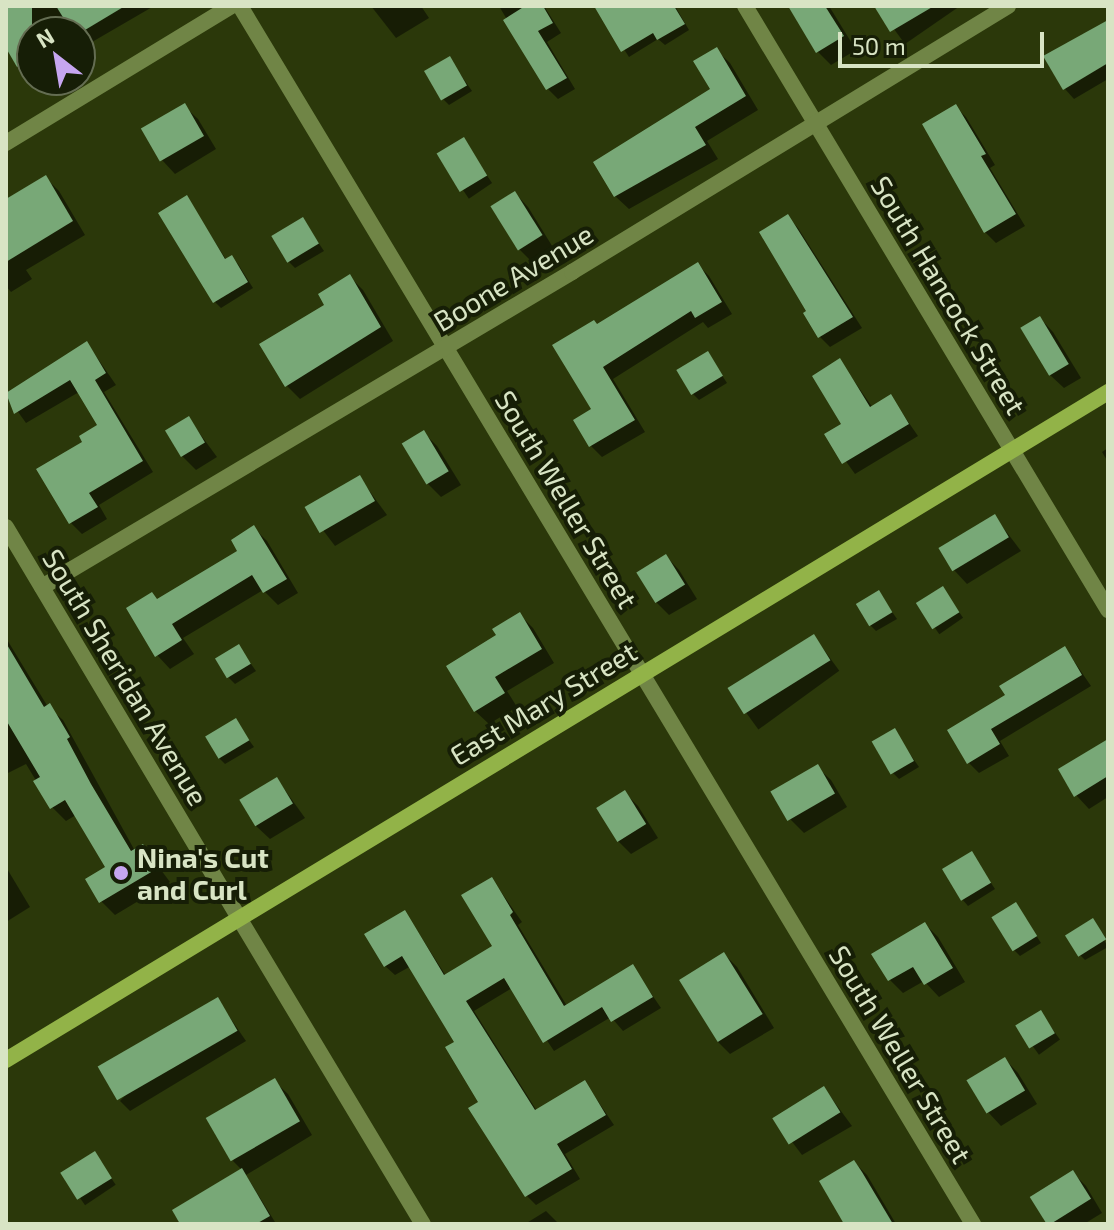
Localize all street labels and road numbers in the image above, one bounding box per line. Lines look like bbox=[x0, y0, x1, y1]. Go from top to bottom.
street label: South Hancock Street bbox=[864, 170, 1034, 420]
street label: Boone Avenue bbox=[427, 216, 599, 338]
street label: South Weller Street bbox=[489, 384, 645, 614]
street label: South Sheridan Avenue bbox=[36, 542, 216, 812]
street label: East Mary Street bbox=[443, 634, 643, 772]
street label: South Weller Street bbox=[823, 939, 979, 1169]

